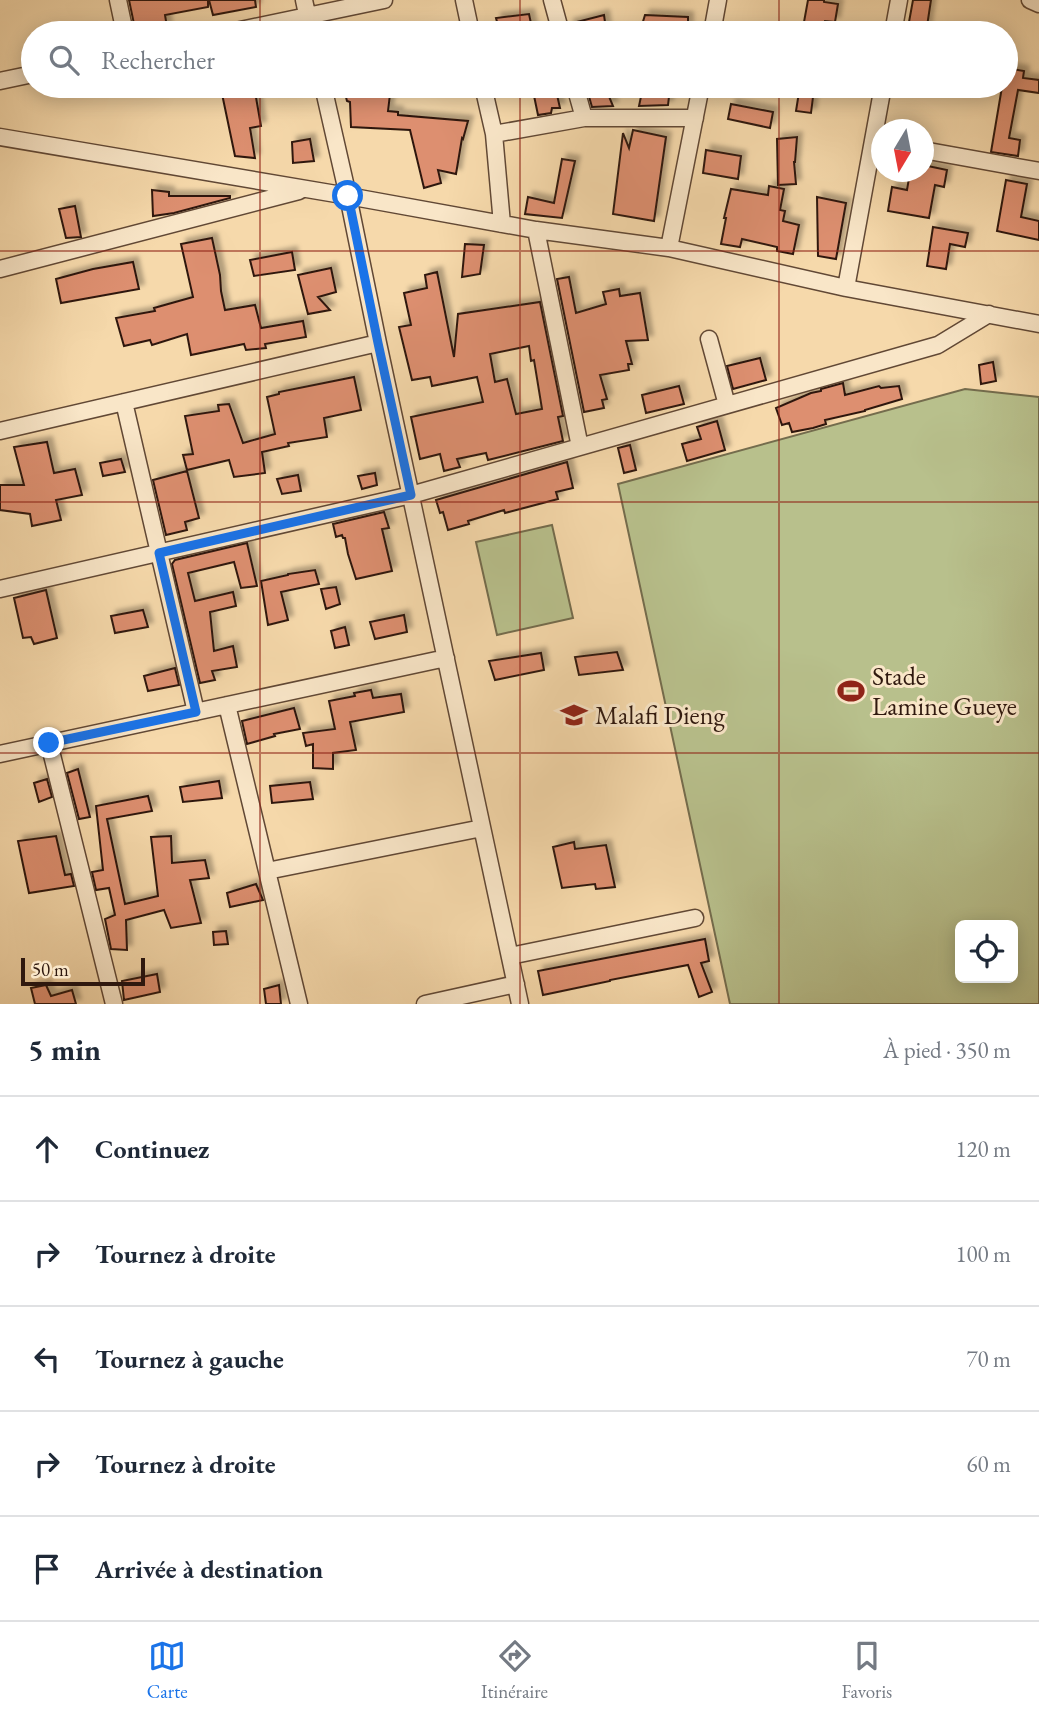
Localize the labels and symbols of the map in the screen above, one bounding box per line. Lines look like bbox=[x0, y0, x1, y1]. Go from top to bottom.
north arrow bbox=[871, 119, 934, 182]
route start bbox=[332, 180, 363, 211]
place label: Stade Lamine Gueye bbox=[872, 659, 1017, 723]
sports icon: Stade Lamine Gueye bbox=[836, 676, 866, 706]
place label: Malafi Dieng bbox=[595, 698, 725, 732]
school or university icon: Malafi Dieng bbox=[559, 700, 589, 730]
route end bbox=[33, 727, 64, 758]
scale bar bbox=[21, 955, 145, 987]

